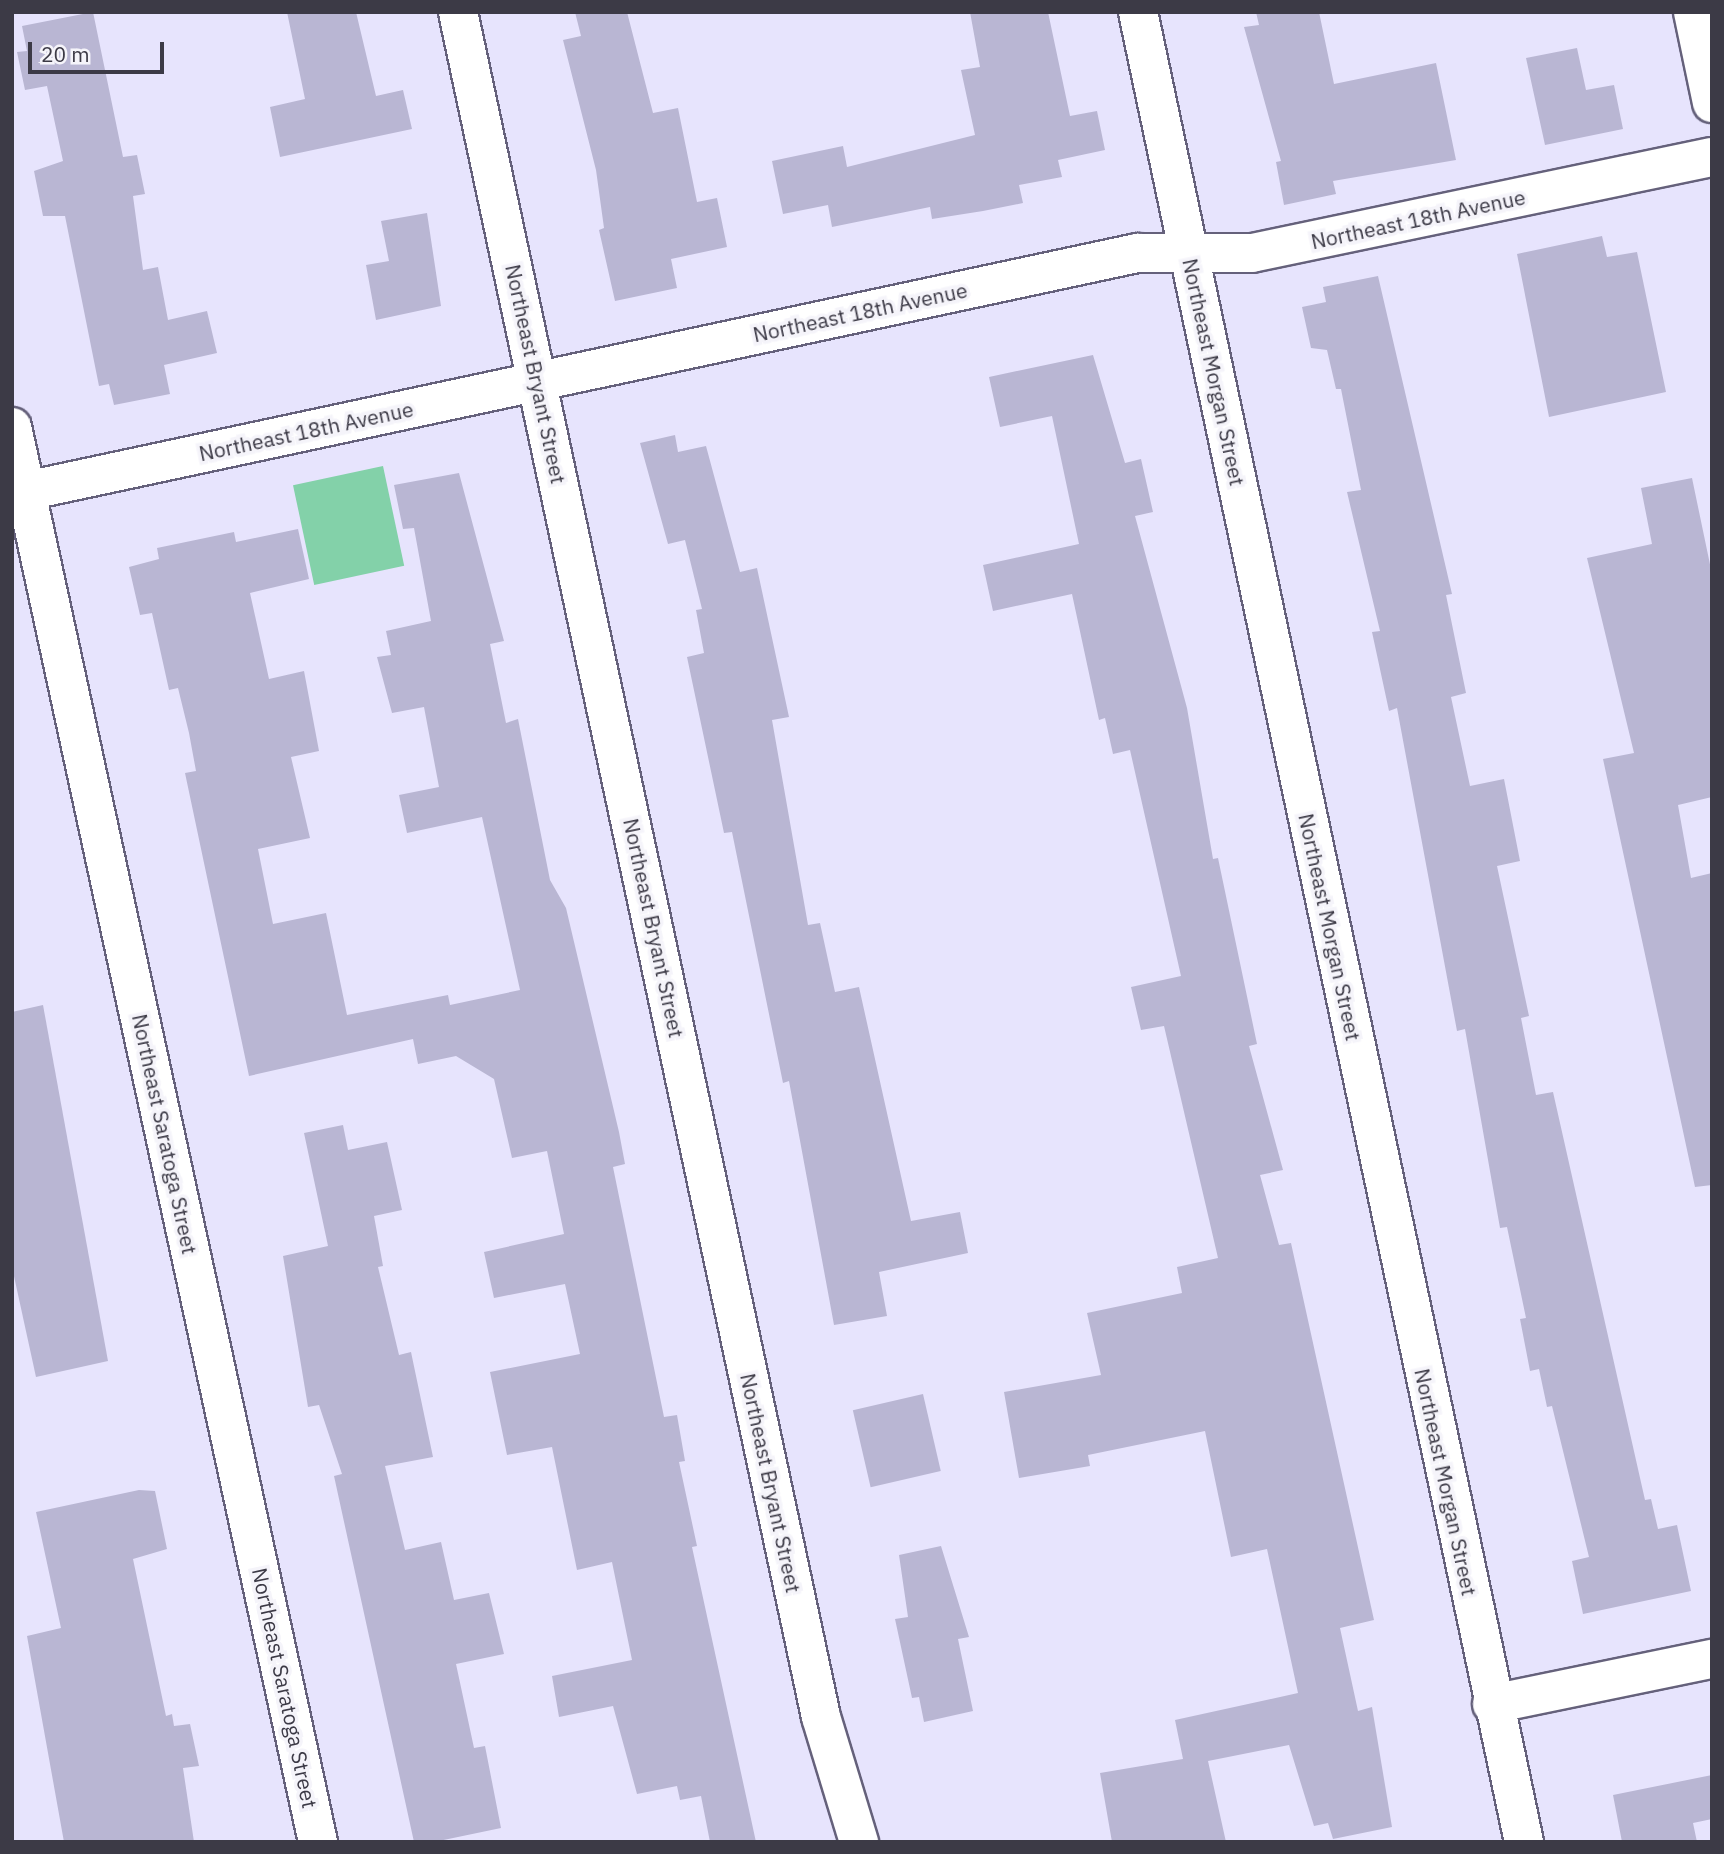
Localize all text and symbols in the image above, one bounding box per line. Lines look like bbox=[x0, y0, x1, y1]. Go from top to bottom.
scale bar bbox=[32, 28, 168, 72]
text: 20 m bbox=[41, 40, 90, 68]
street label: Northeast 18th Avenue bbox=[1309, 184, 1527, 254]
street label: Northeast Morgan Street bbox=[1178, 256, 1250, 488]
street label: Northeast Bryant Street bbox=[500, 262, 572, 486]
street label: Northeast 18th Avenue bbox=[751, 277, 969, 347]
street label: Northeast 18th Avenue bbox=[197, 396, 415, 466]
street label: Northeast Morgan Street bbox=[1294, 811, 1366, 1043]
street label: Northeast Bryant Street bbox=[618, 816, 690, 1040]
street label: Northeast Saratoga Street bbox=[127, 1012, 203, 1256]
street label: Northeast Morgan Street bbox=[1410, 1366, 1482, 1598]
street label: Northeast Bryant Street bbox=[735, 1371, 807, 1595]
street label: Northeast Saratoga Street bbox=[247, 1566, 323, 1810]

